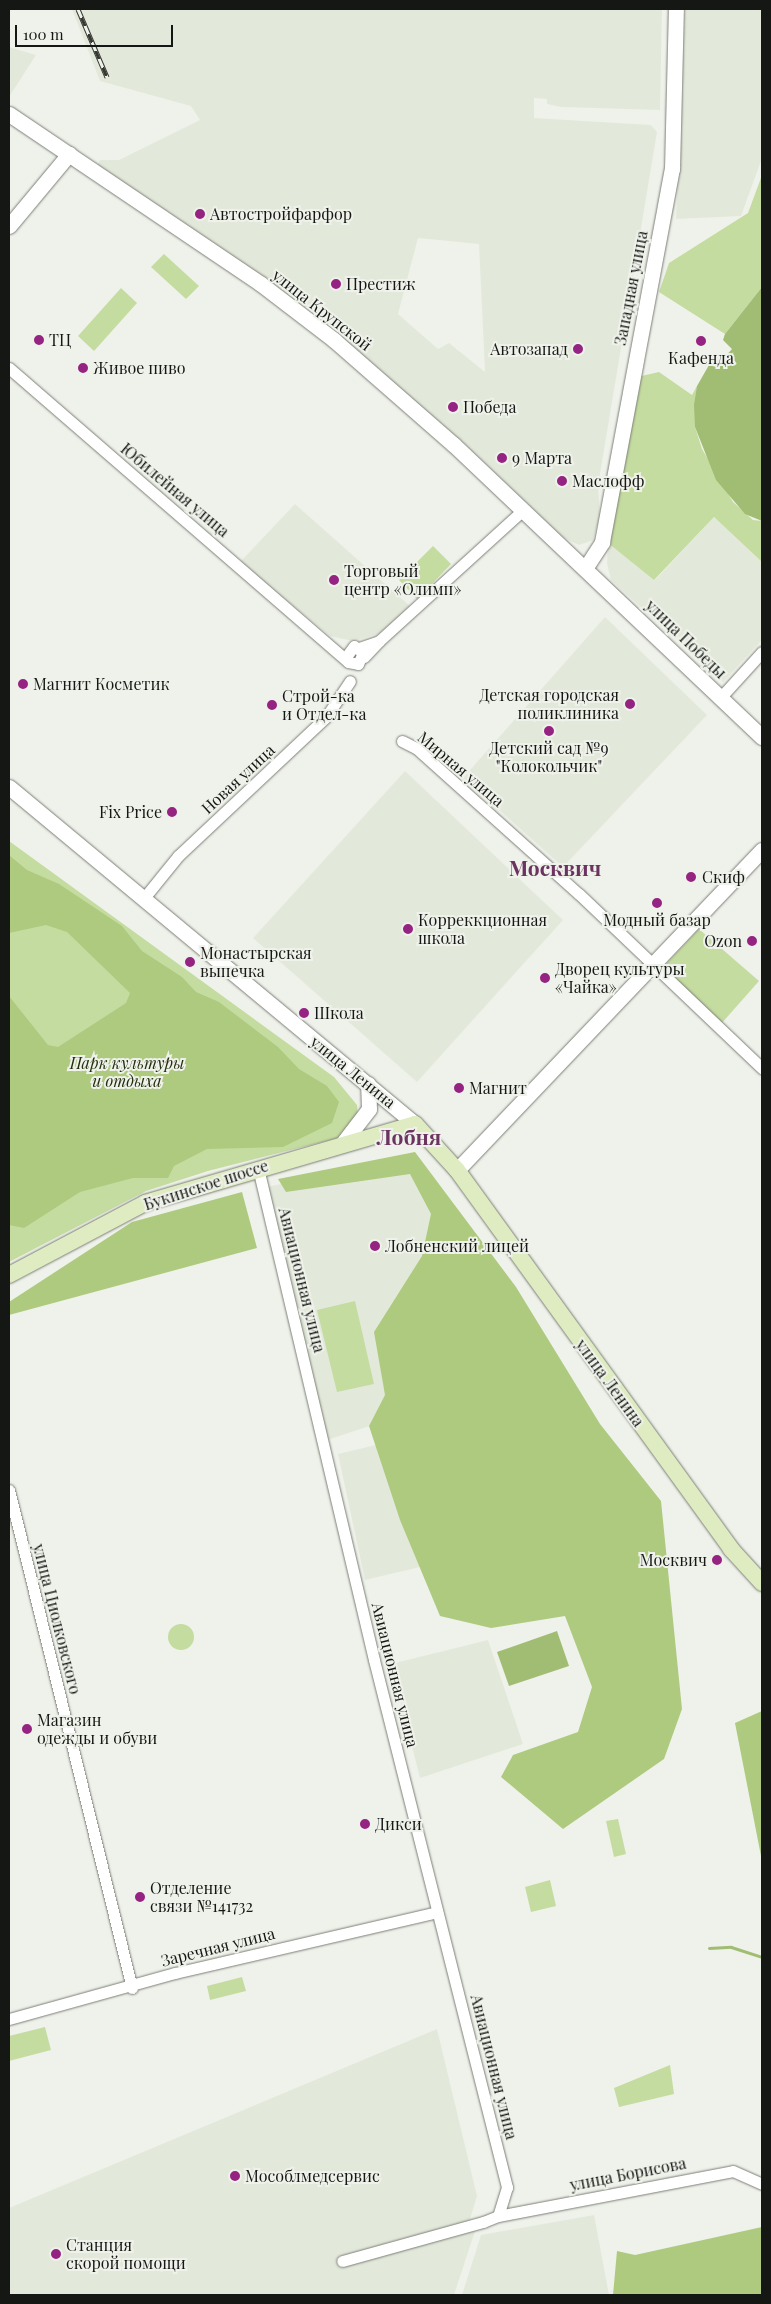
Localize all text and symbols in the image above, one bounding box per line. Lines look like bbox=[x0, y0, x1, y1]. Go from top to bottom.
scale bar bbox=[18, 15, 175, 47]
text: 100 m bbox=[23, 24, 64, 44]
place label: Автостройфарфор bbox=[210, 204, 352, 224]
marker: Автостройфарфор bbox=[194, 208, 206, 220]
street label: Западная улица bbox=[610, 229, 652, 347]
street label: улица Крупской bbox=[269, 265, 375, 355]
place label: Престиж bbox=[346, 274, 415, 294]
marker: Престиж bbox=[330, 278, 342, 290]
place label: ТЦ bbox=[49, 330, 71, 350]
marker: ТЦ bbox=[33, 334, 45, 346]
marker: Кафенда bbox=[695, 335, 707, 347]
place label: Автозапад bbox=[490, 339, 568, 359]
marker: Автозапад bbox=[572, 343, 584, 355]
place label: Кафенда bbox=[668, 348, 734, 368]
place label: Живое пиво bbox=[93, 358, 186, 378]
marker: Живое пиво bbox=[77, 362, 89, 374]
place label: Победа bbox=[463, 397, 516, 417]
marker: Победа bbox=[447, 401, 459, 413]
street label: Юбилейная улица bbox=[117, 439, 233, 541]
place label: 9 Марта bbox=[512, 448, 572, 468]
marker: 9 Марта bbox=[496, 452, 508, 464]
place label: Маслофф bbox=[572, 471, 645, 491]
marker: Маслофф bbox=[556, 475, 568, 487]
place label: Торговый центр «Олимп» bbox=[344, 561, 461, 599]
marker: Торговый центр «Олимп» bbox=[328, 574, 340, 586]
street label: улица Победы bbox=[642, 596, 730, 682]
place label: Магнит Косметик bbox=[33, 674, 170, 694]
marker: Магнит Косметик bbox=[17, 678, 29, 690]
place label: Детская городская поликлиника bbox=[480, 685, 619, 723]
place label: Строй-ка и Отдел-ка bbox=[282, 686, 366, 724]
marker: Детская городская поликлиника bbox=[623, 697, 637, 711]
marker: Строй-ка и Отдел-ка bbox=[266, 699, 278, 711]
marker: Детский сад №9 "Колокольчик" bbox=[543, 725, 555, 737]
street label: Мирная улица bbox=[414, 727, 508, 811]
place label: Детский сад №9 "Колокольчик" bbox=[489, 738, 609, 776]
street label: Новая улица bbox=[197, 740, 279, 818]
place label: Fix Price bbox=[99, 802, 162, 822]
marker: Fix Price bbox=[166, 806, 178, 818]
district label: Москвич bbox=[509, 854, 601, 880]
place label: Скиф bbox=[702, 867, 745, 887]
marker: Скиф bbox=[684, 870, 698, 884]
marker: Модный базар bbox=[651, 897, 663, 909]
place label: Корреккционная школа bbox=[418, 910, 547, 948]
place label: Модный базар bbox=[603, 910, 711, 930]
marker: Корреккционная школа bbox=[402, 923, 414, 935]
place label: Ozon bbox=[704, 931, 742, 951]
marker: Ozon bbox=[746, 935, 758, 947]
place label: Монастырская выпечка bbox=[200, 943, 312, 981]
marker: Монастырская выпечка bbox=[184, 956, 196, 968]
place label: Дворец культуры «Чайка» bbox=[555, 959, 685, 997]
marker: Дворец культуры «Чайка» bbox=[539, 972, 551, 984]
place label: Школа bbox=[314, 1003, 364, 1023]
marker: Школа bbox=[298, 1007, 310, 1019]
street label: улица Ленина bbox=[307, 1032, 399, 1112]
park label: Парк культуры и отдыха bbox=[70, 1053, 184, 1091]
place label: Магнит bbox=[469, 1078, 527, 1098]
marker: Магнит bbox=[453, 1082, 465, 1094]
district label: Лобня bbox=[377, 1123, 441, 1149]
street label: Букинское шоссе bbox=[141, 1156, 271, 1214]
street label: Авиационная улица bbox=[275, 1206, 329, 1354]
place label: Лобненский лицей bbox=[385, 1236, 529, 1256]
marker: Лобненский лицей bbox=[369, 1240, 381, 1252]
street label: улица Ленина bbox=[572, 1335, 648, 1431]
street label: улица Циолковского bbox=[29, 1542, 85, 1696]
place label: Москвич bbox=[640, 1550, 707, 1570]
marker: Москвич bbox=[711, 1554, 723, 1566]
street label: Авиационная улица bbox=[368, 1601, 422, 1749]
place label: Магазин одежды и обуви bbox=[37, 1710, 157, 1748]
marker: Магазин одежды и обуви bbox=[21, 1723, 33, 1735]
place label: Дикси bbox=[375, 1814, 422, 1834]
marker: Дикси bbox=[359, 1818, 371, 1830]
place label: Отделение связи №141732 bbox=[150, 1878, 253, 1916]
marker: Отделение связи №141732 bbox=[134, 1891, 146, 1903]
street label: Заречная улица bbox=[159, 1924, 277, 1970]
street label: Авиационная улица bbox=[467, 1993, 521, 2141]
street label: улица Борисова bbox=[568, 2153, 688, 2195]
place label: Мособлмедсервис bbox=[245, 2166, 380, 2186]
marker: Мособлмедсервис bbox=[229, 2170, 241, 2182]
place label: Станция скорой помощи bbox=[66, 2235, 186, 2273]
marker: Станция скорой помощи bbox=[50, 2248, 62, 2260]

